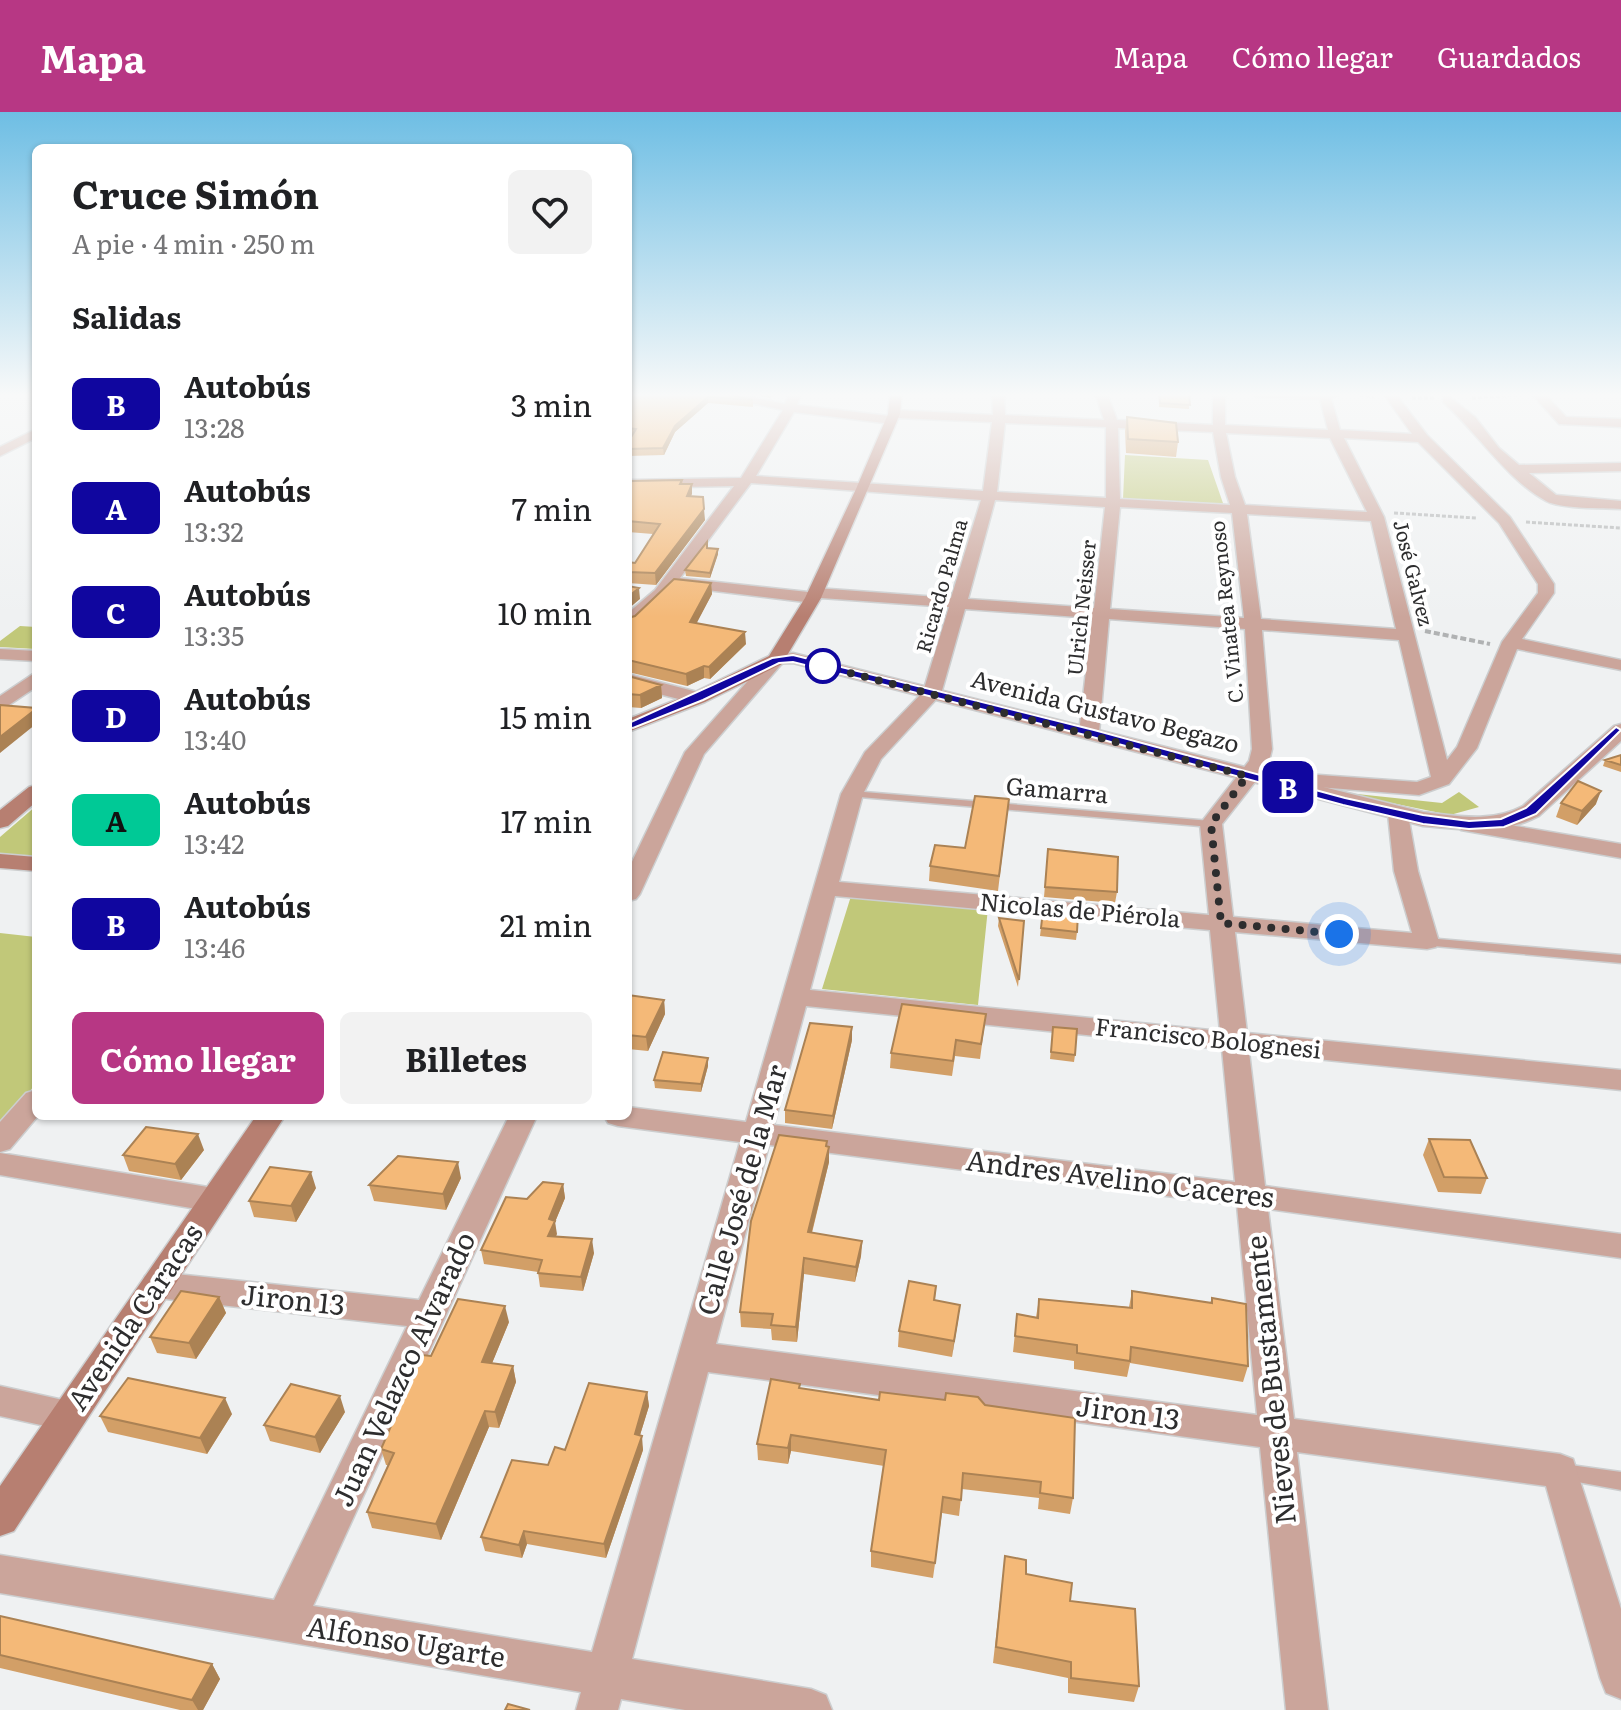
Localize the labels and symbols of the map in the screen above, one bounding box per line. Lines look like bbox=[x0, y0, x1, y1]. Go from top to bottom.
street label: Ricardo Palma bbox=[907, 515, 974, 656]
street label: José Galvez bbox=[1387, 516, 1443, 629]
street label: C. Vinatea Reynoso bbox=[1201, 520, 1250, 705]
street label: Ulrich Neisser bbox=[1058, 538, 1102, 677]
unlabelled marker bbox=[806, 649, 840, 683]
street label: Avenida Gustavo Begazo bbox=[968, 659, 1243, 760]
line badge: B bbox=[1262, 761, 1314, 813]
street label: Gamarra bbox=[1005, 767, 1110, 810]
street label: Nicolas de Piérola bbox=[978, 882, 1182, 935]
your location bbox=[1319, 914, 1359, 954]
street label: Francisco Bolognesi bbox=[1094, 1007, 1323, 1066]
street label: Calle José de la Mar bbox=[684, 1059, 796, 1320]
street label: Andres Avelino Caceres bbox=[964, 1137, 1277, 1217]
street label: Avenida Caracas bbox=[55, 1214, 212, 1418]
street label: Juan Velazco Alvarado bbox=[320, 1224, 484, 1512]
street label: Nieves de Bustamente bbox=[1233, 1234, 1305, 1527]
street label: Jiron 13 bbox=[239, 1272, 347, 1324]
street label: Jiron 13 bbox=[1074, 1383, 1183, 1439]
street label: Alfonso Ugarte bbox=[304, 1604, 509, 1676]

